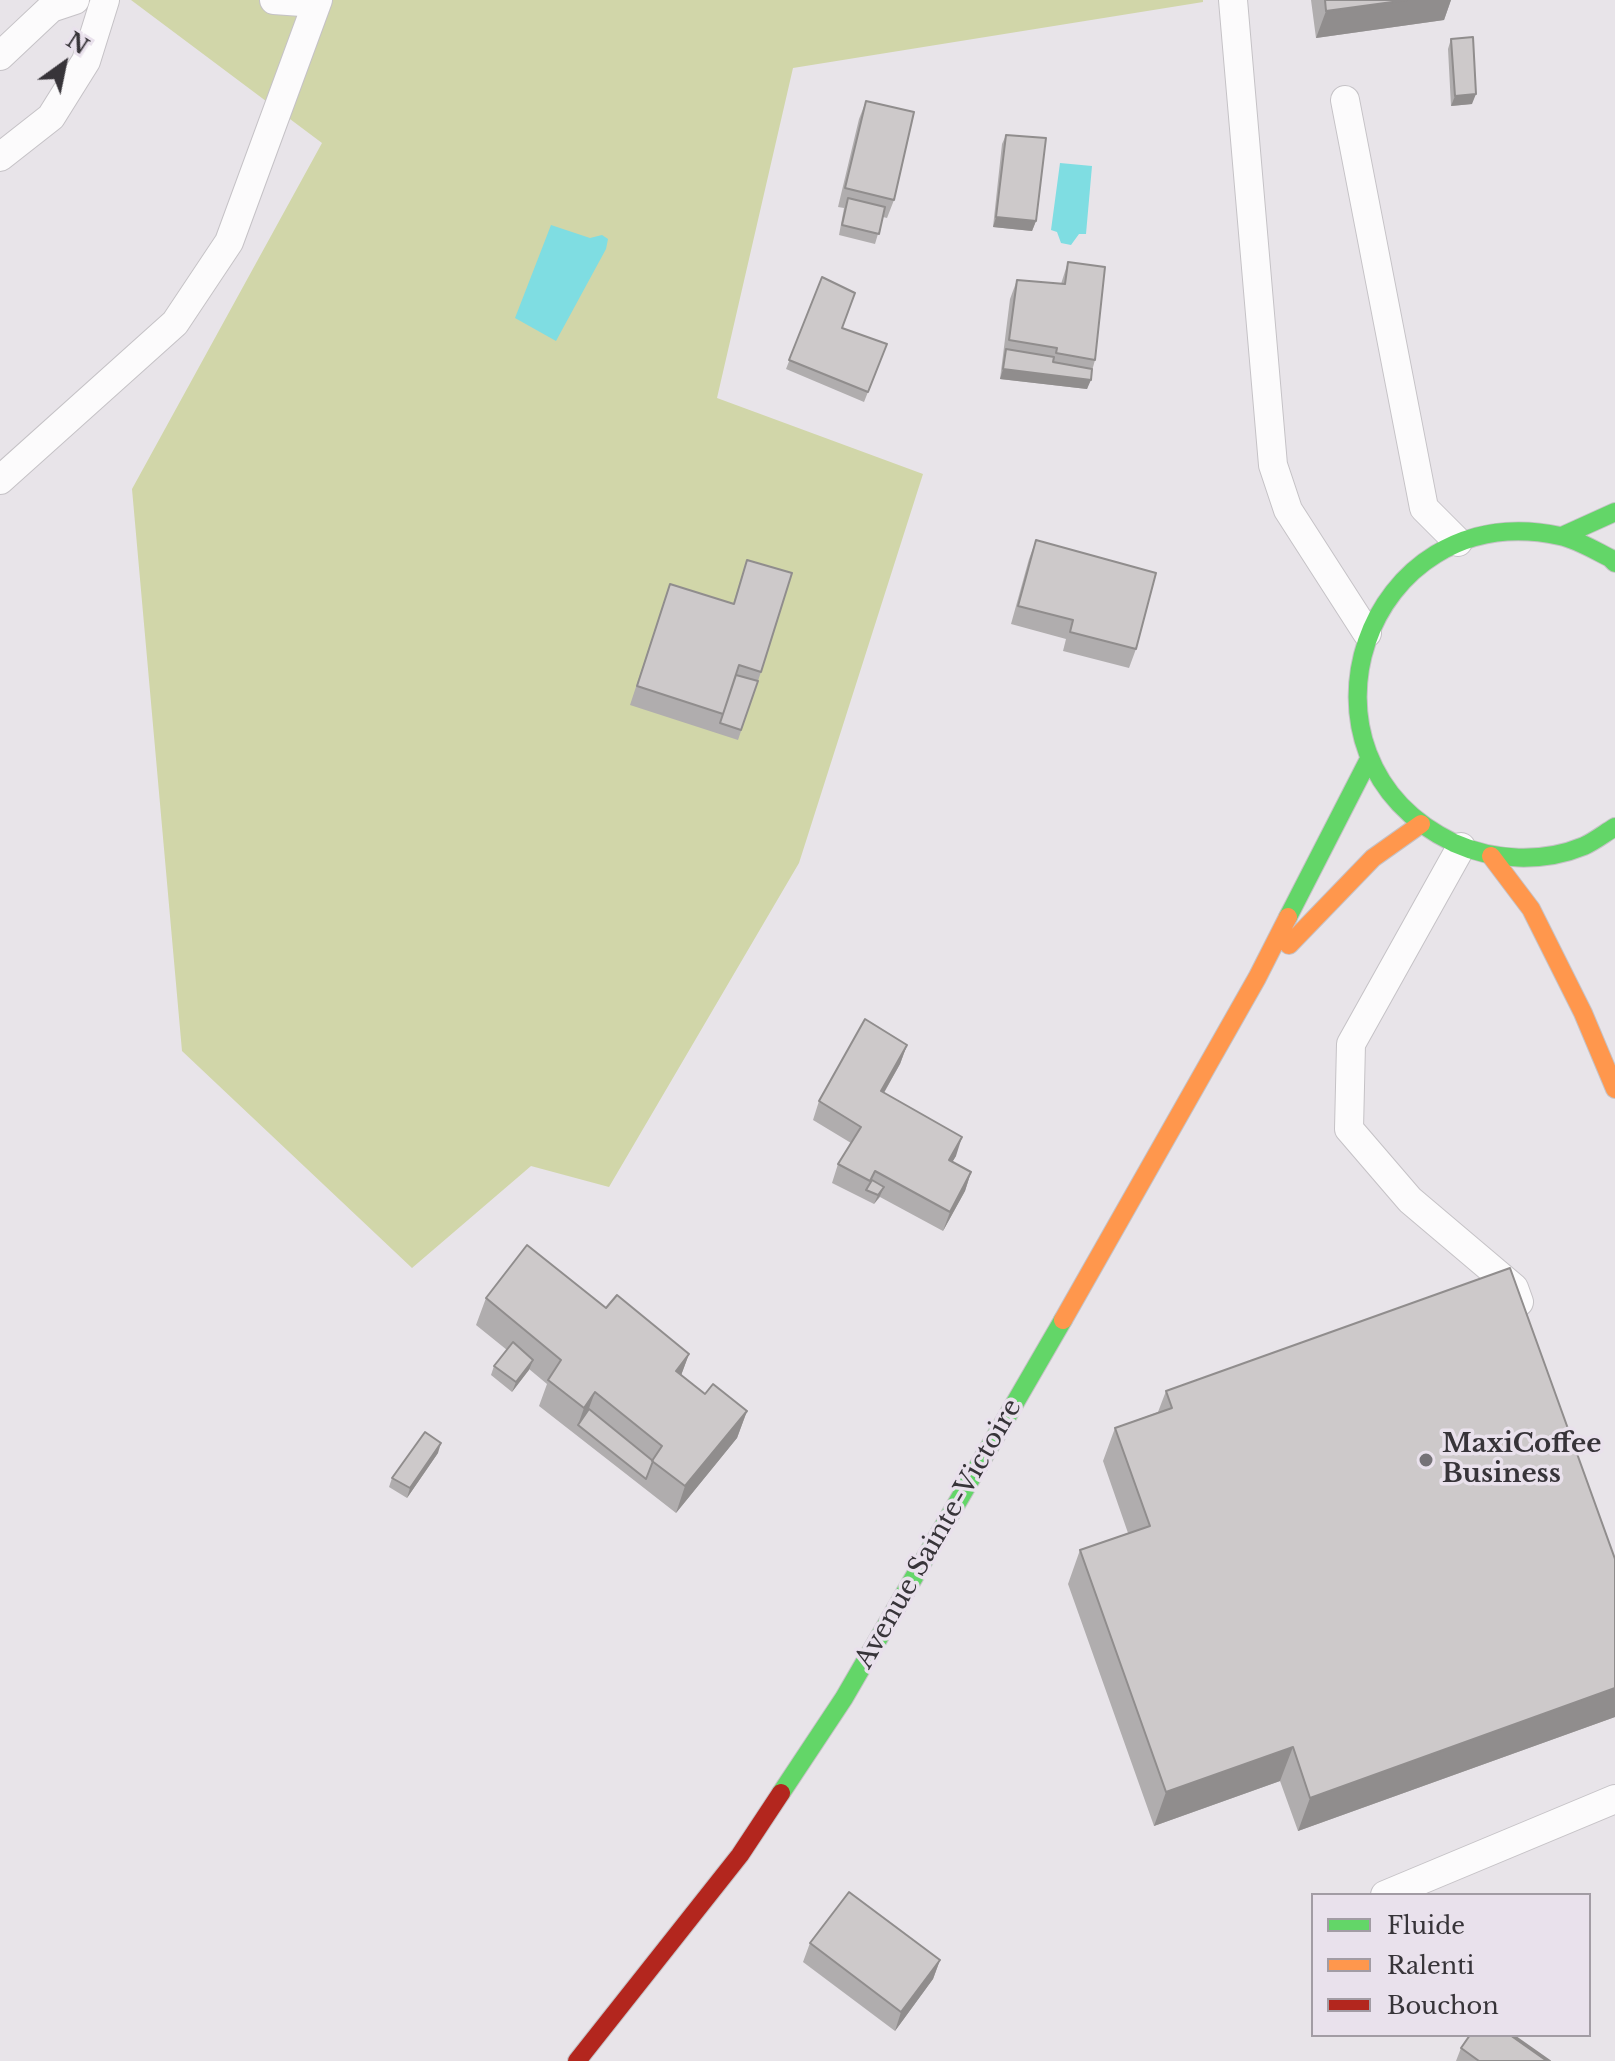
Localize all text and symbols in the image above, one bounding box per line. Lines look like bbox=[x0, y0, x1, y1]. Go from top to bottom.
north arrow bbox=[24, 24, 104, 104]
text: N bbox=[61, 26, 93, 60]
street label: Avenue Sainte-Victoire bbox=[849, 1394, 1029, 1674]
place label: MaxiCoffee Business bbox=[1442, 1429, 1601, 1490]
marker: MaxiCoffee Business bbox=[1417, 1451, 1435, 1469]
legend bbox=[1311, 1893, 1591, 2037]
text: Fluide bbox=[1387, 1911, 1465, 1940]
text: Ralenti bbox=[1387, 1951, 1475, 1980]
text: Bouchon bbox=[1387, 1991, 1499, 2020]

